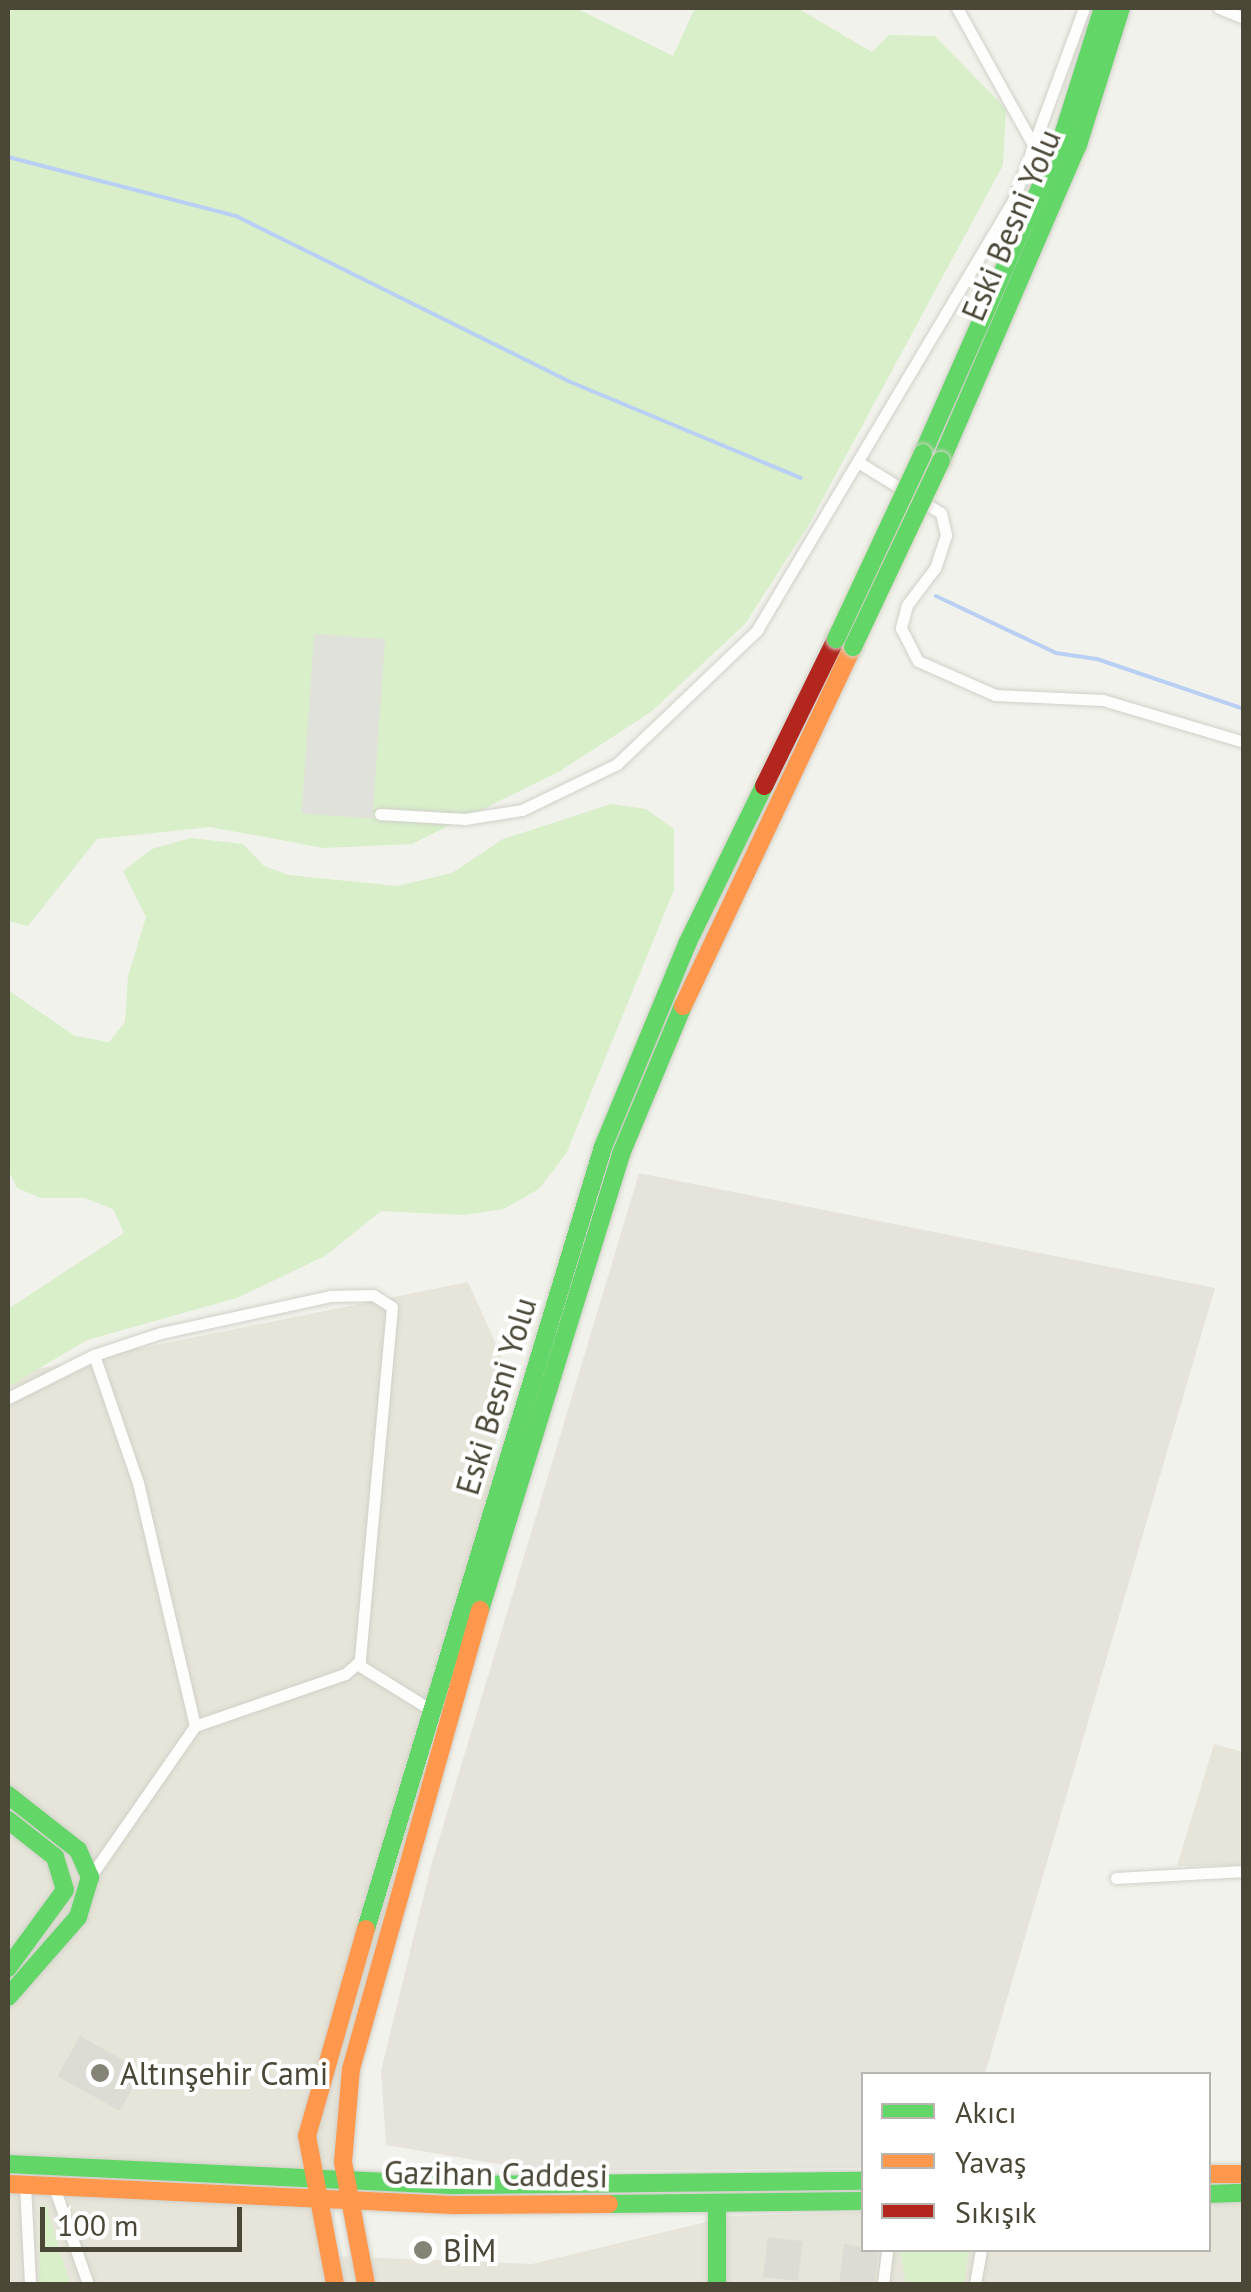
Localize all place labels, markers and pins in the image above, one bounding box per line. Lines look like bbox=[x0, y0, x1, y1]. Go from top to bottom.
place label: Altınşehir Cami bbox=[120, 2054, 328, 2092]
marker: Altınşehir Cami bbox=[89, 2062, 111, 2084]
place label: BİM bbox=[443, 2231, 496, 2269]
marker: BİM bbox=[412, 2239, 434, 2261]

